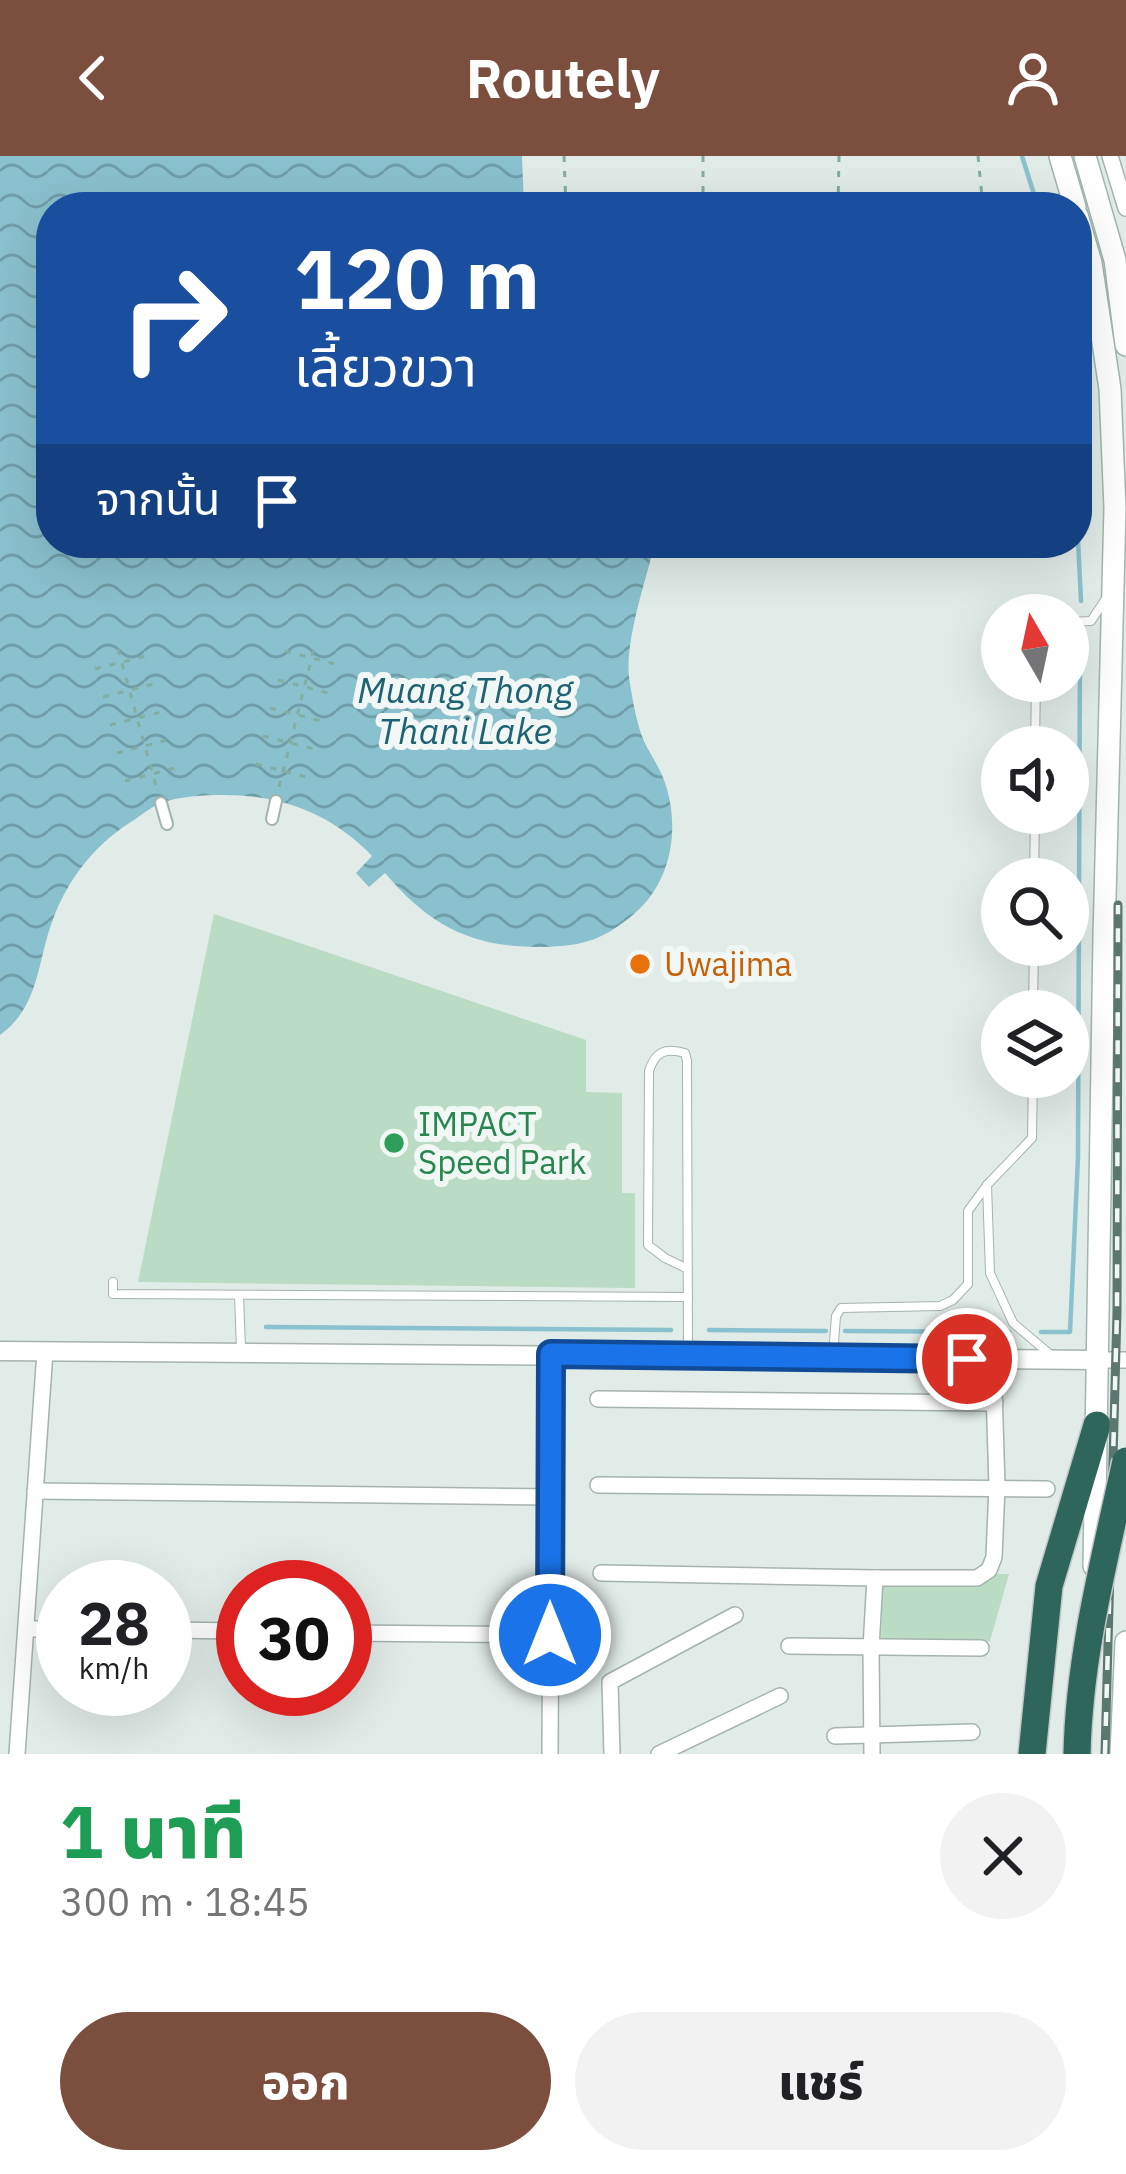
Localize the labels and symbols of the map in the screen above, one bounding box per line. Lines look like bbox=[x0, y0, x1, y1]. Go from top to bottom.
north arrow bbox=[981, 594, 1089, 702]
water label: Muang Thong Thani Lake bbox=[357, 666, 574, 754]
place label: Uwajima bbox=[664, 942, 792, 985]
marker: Uwajima bbox=[627, 951, 653, 977]
place label: IMPACT Speed Park bbox=[418, 1102, 586, 1183]
marker: IMPACT Speed Park bbox=[381, 1130, 407, 1156]
pin bbox=[916, 1308, 1018, 1410]
speed limit sign: 30 bbox=[216, 1560, 372, 1716]
position arrow bbox=[487, 1572, 613, 1698]

